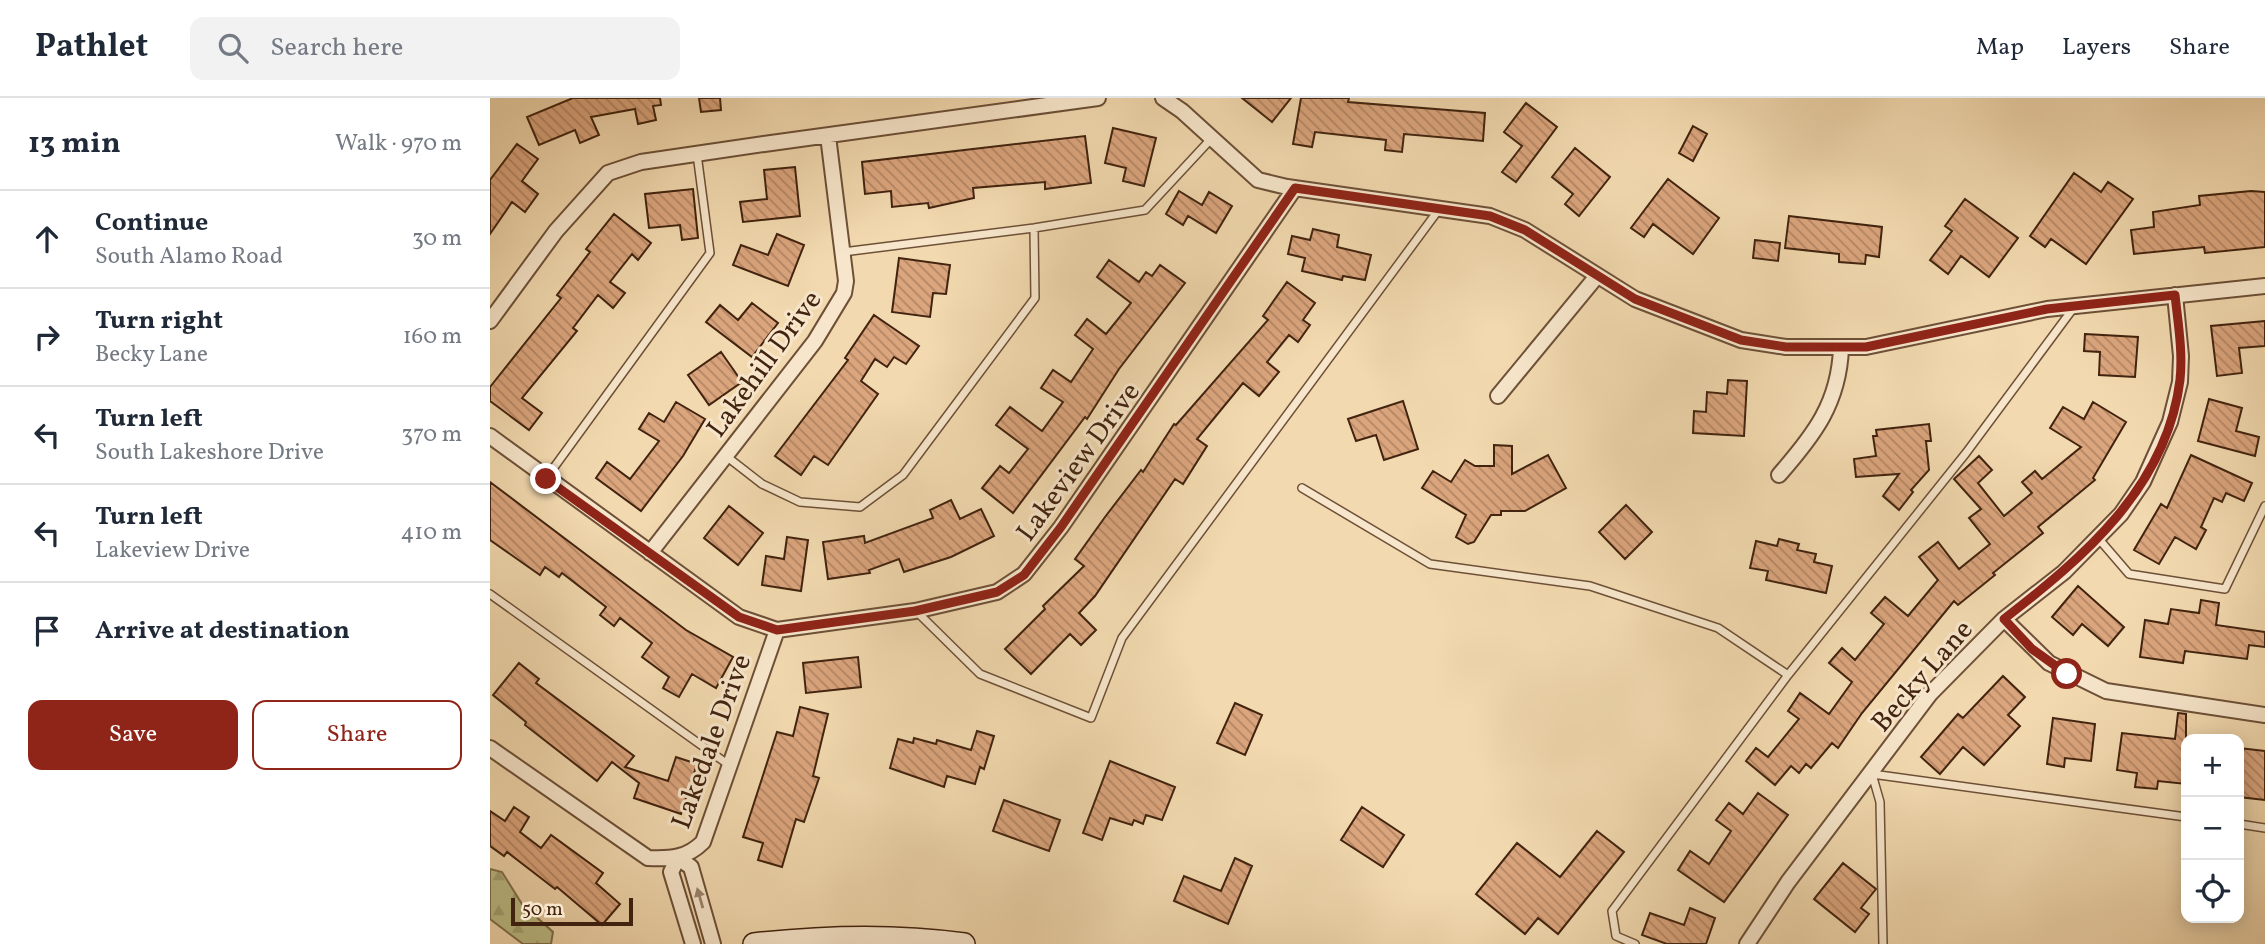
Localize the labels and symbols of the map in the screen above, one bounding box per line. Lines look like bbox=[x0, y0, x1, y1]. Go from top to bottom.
street label: Lakehill Drive bbox=[698, 283, 832, 446]
street label: Lakeview Drive bbox=[1008, 375, 1150, 550]
route end bbox=[530, 463, 561, 494]
street label: Becky Lane bbox=[1863, 612, 1983, 741]
street label: Lakedale Drive bbox=[663, 649, 762, 835]
route start bbox=[2051, 658, 2082, 689]
one-way arrow bbox=[694, 887, 705, 909]
scale bar bbox=[511, 895, 634, 927]

